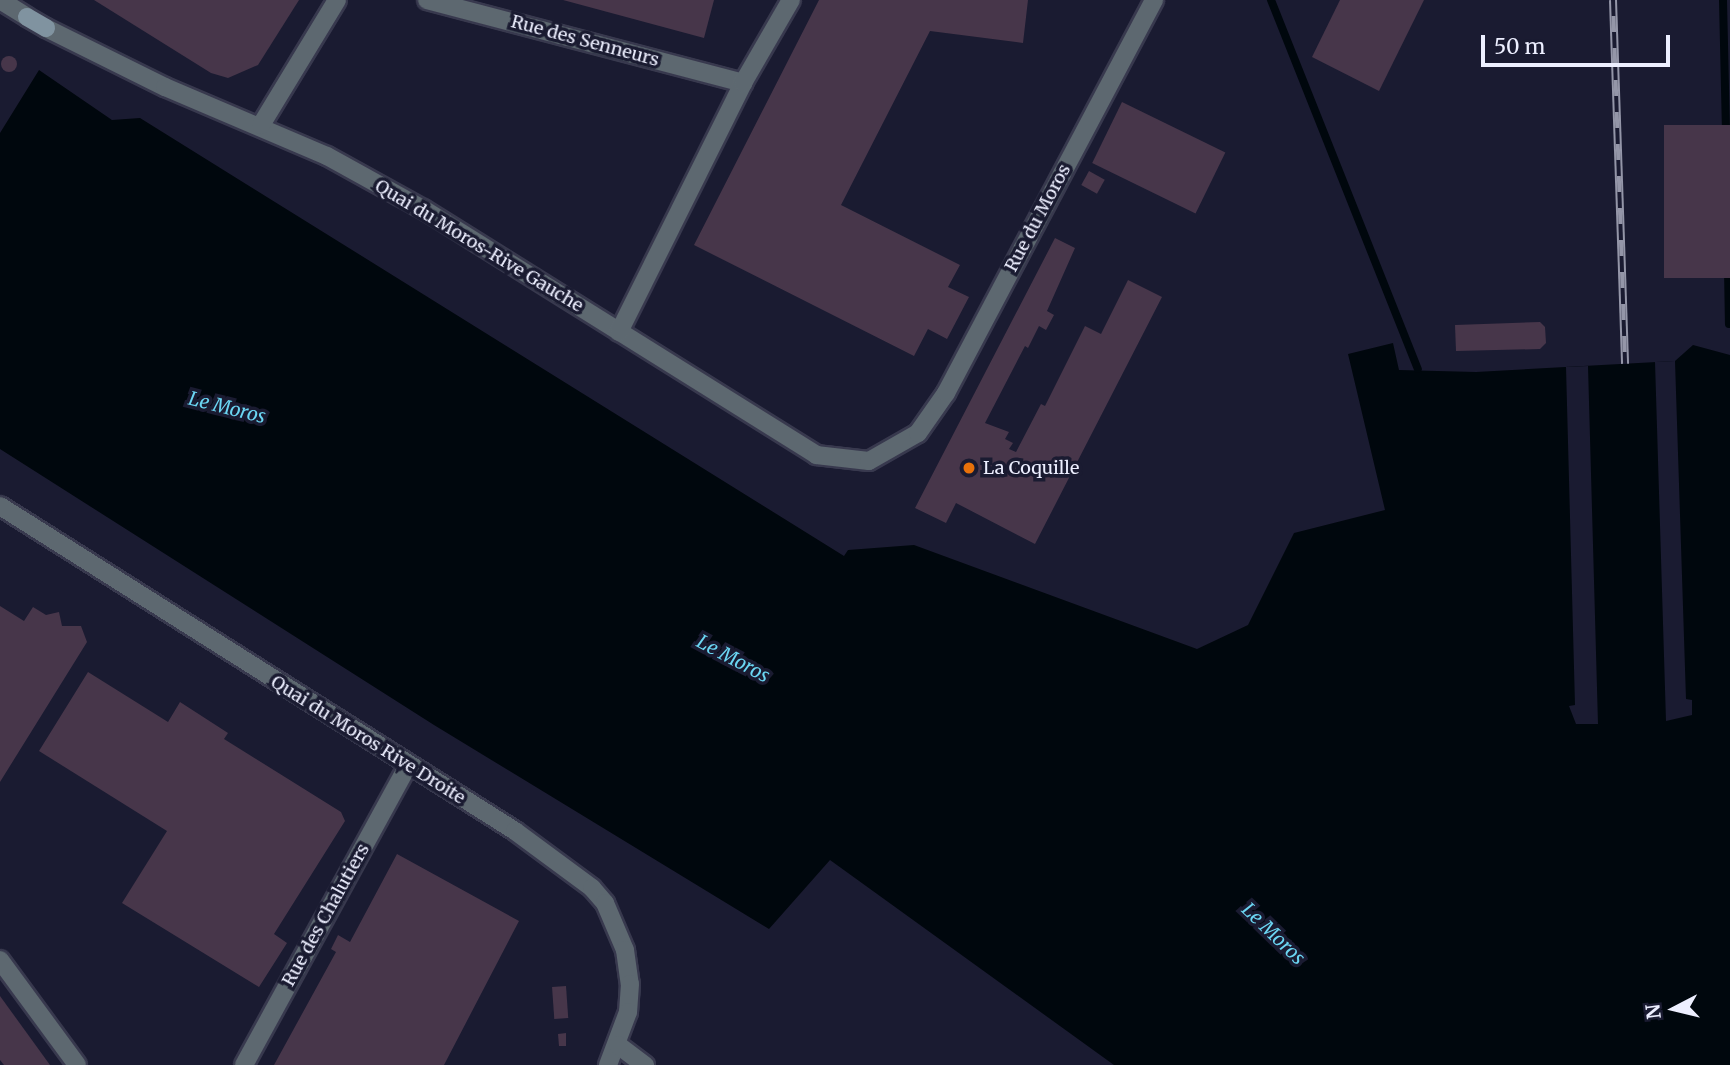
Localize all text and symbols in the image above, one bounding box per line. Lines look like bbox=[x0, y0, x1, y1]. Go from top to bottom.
street label: Rue des Senneurs bbox=[509, 11, 661, 71]
scale bar bbox=[1485, 21, 1674, 65]
text: 50 m bbox=[1494, 33, 1545, 60]
street label: Rue du Moros bbox=[1001, 161, 1075, 275]
street label: Quai du Moros-Rive Gauche bbox=[371, 175, 587, 317]
water label: Le Moros bbox=[186, 387, 268, 429]
place label: La Coquille bbox=[983, 457, 1079, 479]
marker: La Coquille bbox=[961, 460, 977, 476]
water label: Le Moros bbox=[693, 630, 773, 688]
street label: Quai du Moros Rive Droite bbox=[267, 671, 469, 809]
street label: Rue des Chalutiers bbox=[278, 840, 374, 990]
water label: Le Moros bbox=[1237, 898, 1309, 970]
north arrow bbox=[1639, 974, 1709, 1044]
text: N bbox=[1640, 1003, 1666, 1020]

